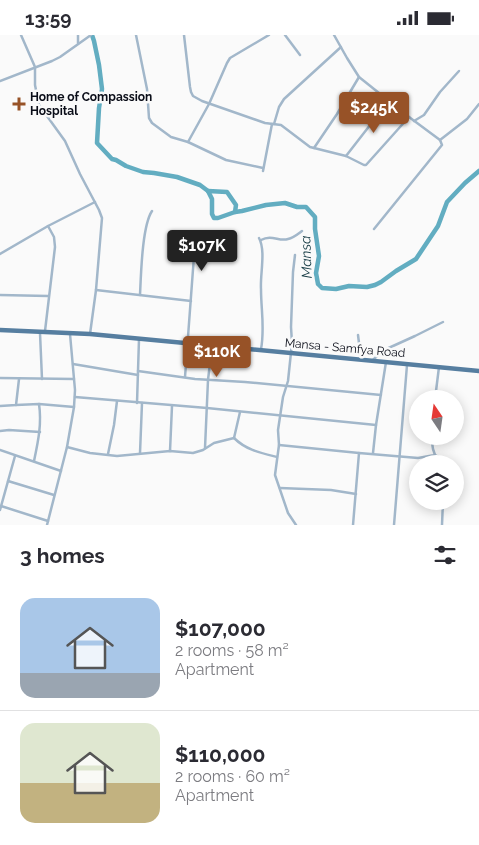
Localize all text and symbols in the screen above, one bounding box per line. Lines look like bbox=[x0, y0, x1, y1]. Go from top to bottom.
text: 13:59 bbox=[25, 7, 71, 29]
place label: Home of Compassion Hospital bbox=[30, 90, 152, 118]
pin: $245K bbox=[339, 91, 409, 134]
marker: Home of Compassion Hospital bbox=[12, 97, 26, 111]
text: $245K bbox=[350, 98, 398, 117]
pin: $107K bbox=[167, 229, 237, 272]
water label: Mansa bbox=[297, 235, 315, 279]
text: $107K bbox=[178, 236, 226, 255]
pin: $110K bbox=[182, 335, 252, 378]
street label: Mansa - Samfya Road bbox=[284, 336, 406, 360]
text: $110K bbox=[194, 342, 240, 361]
north arrow bbox=[409, 390, 464, 445]
map controls bbox=[409, 390, 464, 510]
button: layers bbox=[409, 455, 464, 510]
icon: filters bbox=[431, 541, 459, 569]
text: 3 homes bbox=[20, 543, 105, 568]
text: $107,000 bbox=[175, 616, 266, 641]
icon: home bbox=[60, 618, 120, 678]
text: 2 rooms · 58 m² bbox=[175, 641, 289, 660]
text: Apartment bbox=[175, 660, 254, 679]
text: $110,000 bbox=[175, 742, 266, 767]
icon: home bbox=[60, 743, 120, 803]
text: 2 rooms · 60 m² bbox=[175, 767, 290, 786]
text: Apartment bbox=[175, 786, 254, 805]

